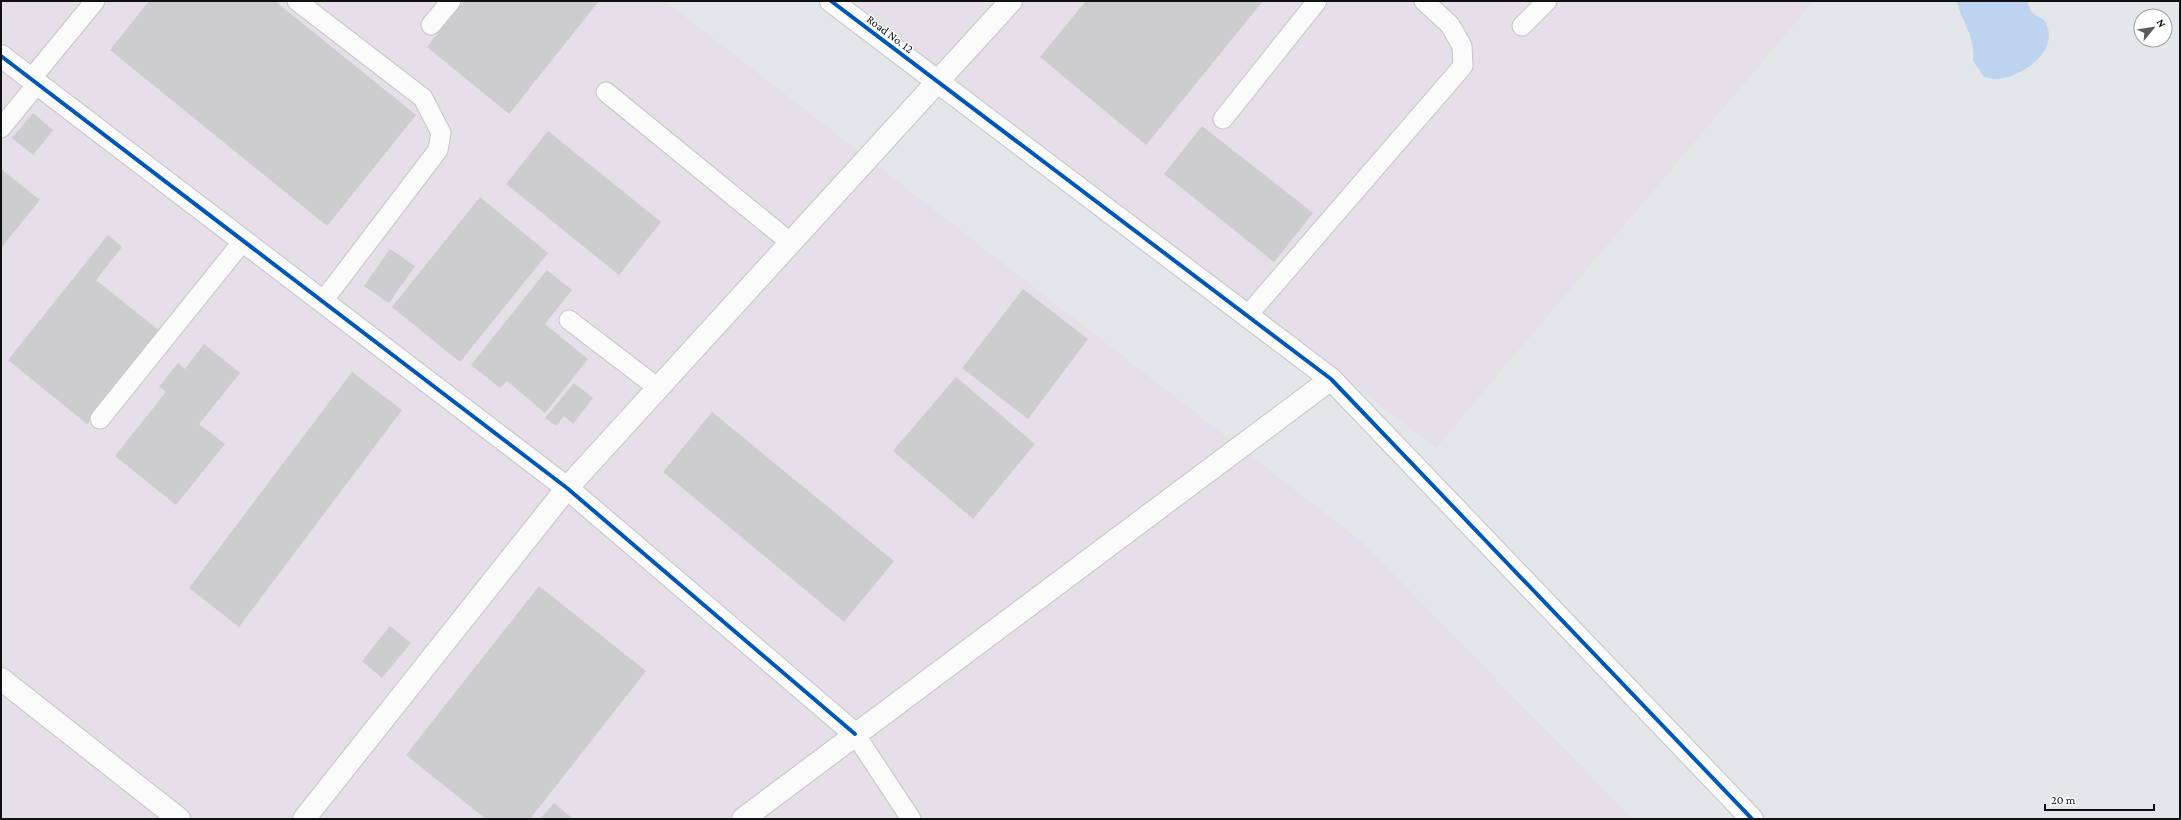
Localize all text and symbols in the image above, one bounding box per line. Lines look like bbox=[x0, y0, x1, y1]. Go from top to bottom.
north arrow bbox=[2133, 8, 2173, 48]
street label: Road No. 12 bbox=[864, 12, 916, 56]
text: N bbox=[2155, 17, 2169, 30]
scale bar bbox=[2045, 786, 2154, 812]
text: 20 m bbox=[2051, 793, 2076, 807]

